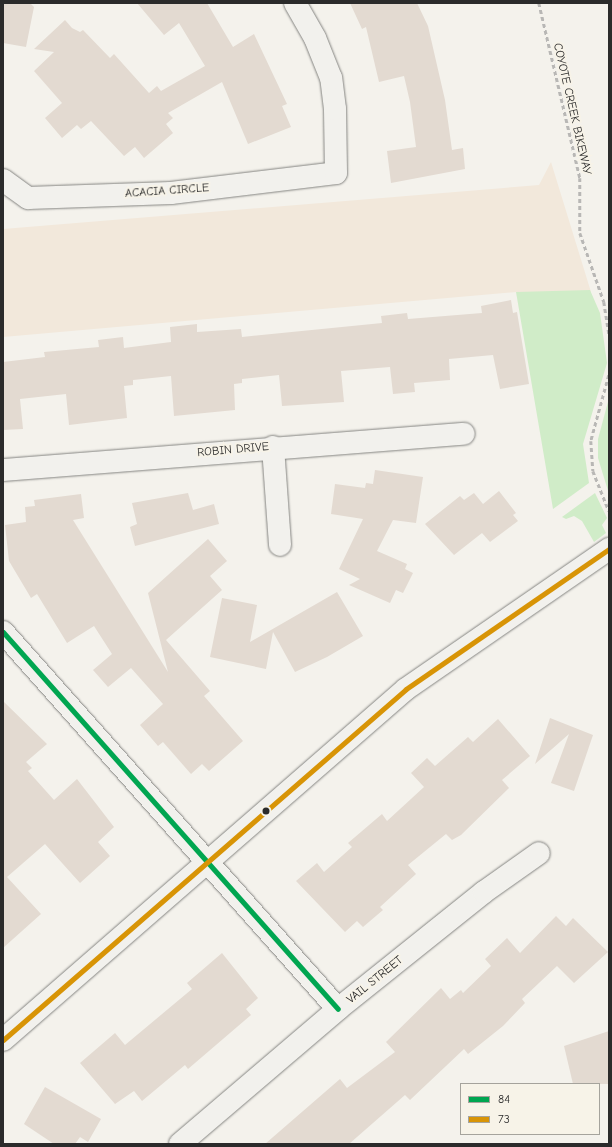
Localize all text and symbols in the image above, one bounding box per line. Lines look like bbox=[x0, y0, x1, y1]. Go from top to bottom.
street label: COYOTE CREEK BIKEWAY bbox=[550, 42, 594, 176]
street label: ACACIA CIRCLE bbox=[125, 181, 209, 201]
street label: ROBIN DRIVE bbox=[197, 440, 269, 460]
unlabelled marker bbox=[261, 806, 271, 816]
street label: VAIL STREET bbox=[344, 953, 406, 1007]
legend bbox=[460, 1083, 600, 1135]
text: 84 bbox=[498, 1092, 510, 1106]
text: 73 bbox=[498, 1112, 510, 1126]

